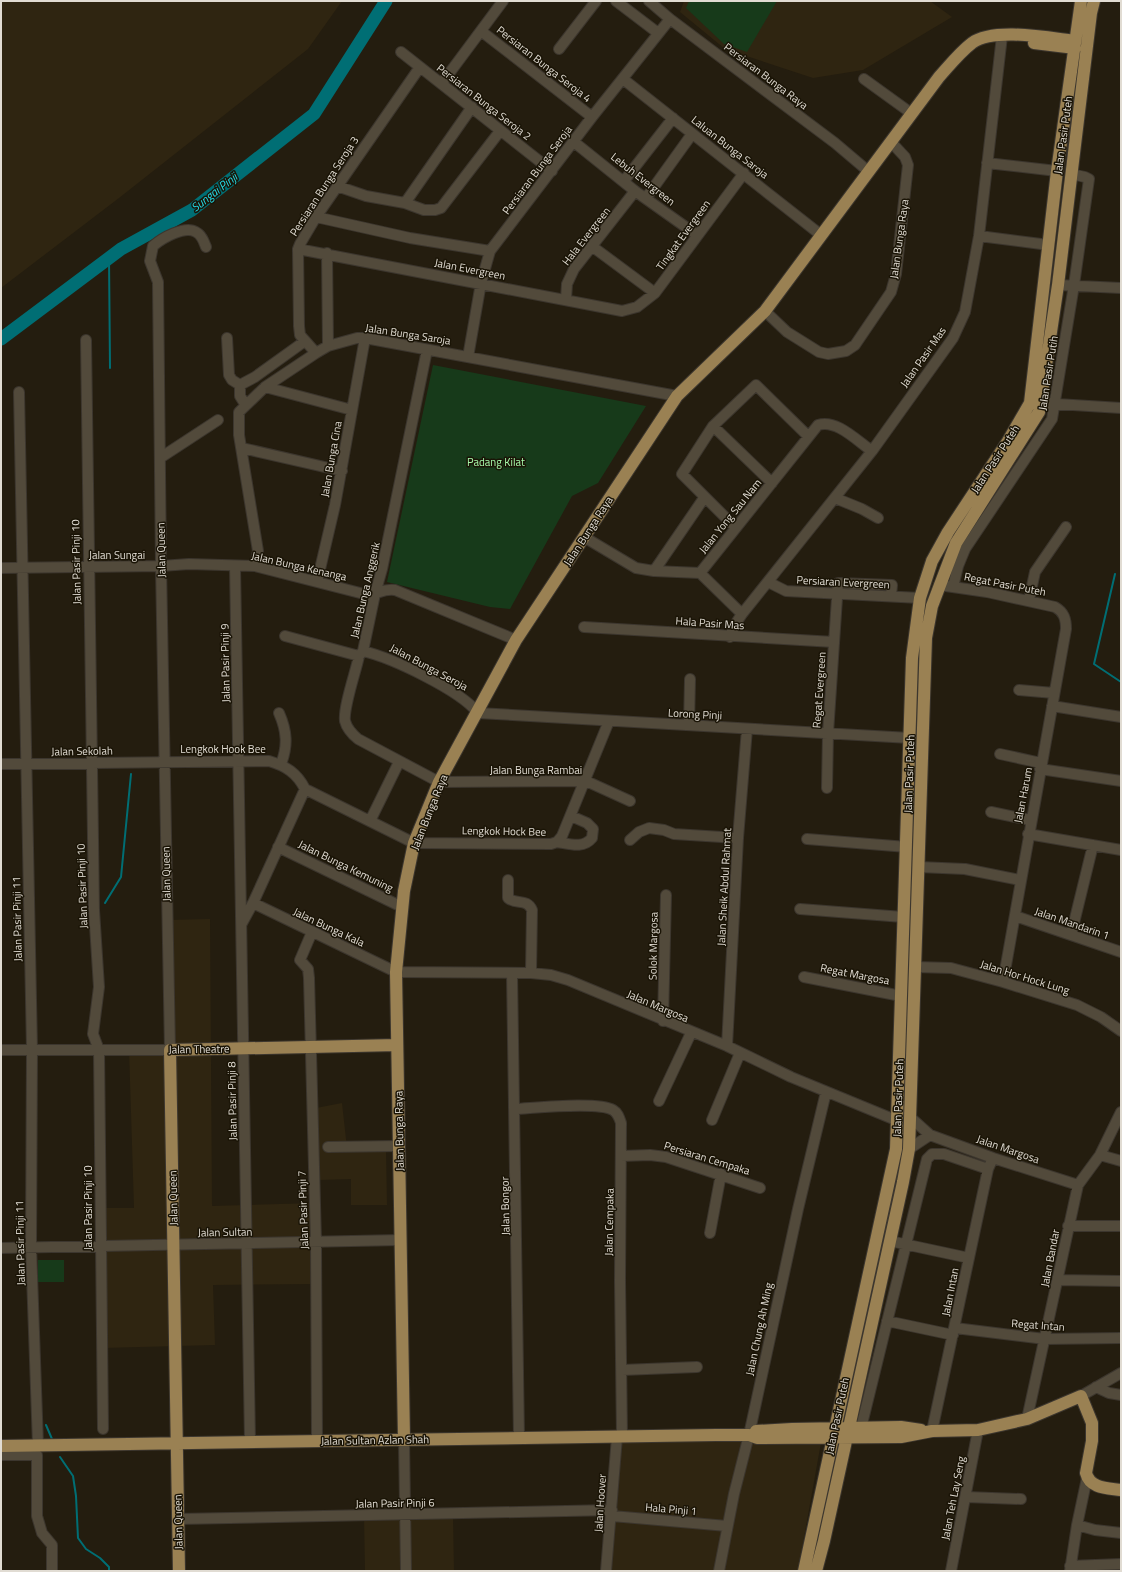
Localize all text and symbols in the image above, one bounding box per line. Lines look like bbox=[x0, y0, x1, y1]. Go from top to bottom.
street label: Persiaran Bunga Seroja 4 bbox=[493, 22, 595, 106]
street label: Persiaran Bunga Raya bbox=[721, 39, 812, 113]
street label: Persiaran Bunga Seroja 2 bbox=[433, 60, 535, 144]
street label: Jalan Pasir Puteh bbox=[1050, 95, 1076, 175]
street label: Laluan Bunga Saroja bbox=[688, 112, 772, 183]
street label: Persiaran Bunga Seroja bbox=[498, 122, 576, 218]
street label: Persiaran Bunga Seroja 3 bbox=[286, 133, 362, 239]
street label: Lebuh Evergreen bbox=[608, 149, 679, 209]
water label: Sungai Pinji bbox=[187, 167, 243, 216]
street label: Tingkat Evergreen bbox=[652, 196, 714, 274]
street label: Jalan Bunga Raya bbox=[886, 198, 913, 280]
street label: Hala Evergreen bbox=[558, 203, 614, 269]
street label: Jalan Evergreen bbox=[433, 254, 507, 284]
street label: Jalan Bunga Saroja bbox=[364, 319, 452, 349]
street label: Jalan Pasir Mas bbox=[896, 323, 950, 391]
street label: Jalan Pasir Putih bbox=[1034, 334, 1062, 411]
street label: Jalan Bunga Cina bbox=[316, 419, 346, 498]
street label: Jalan Pasir Puteh bbox=[967, 422, 1023, 496]
park label: Padang Kilat bbox=[467, 454, 525, 470]
street label: Jalan Yong Sau Nam bbox=[695, 475, 765, 557]
street label: Jalan Bunga Raya bbox=[559, 493, 617, 569]
street label: Jalan Pasir Pinji 10 bbox=[67, 519, 85, 605]
street label: Jalan Queen bbox=[153, 522, 169, 578]
street label: Jalan Bunga Anggerik bbox=[346, 540, 384, 640]
street label: Jalan Sungai bbox=[89, 547, 145, 563]
street label: Jalan Bunga Kenanga bbox=[250, 547, 349, 585]
street label: Regat Pasir Puteh bbox=[963, 568, 1047, 600]
street label: Persiaran Evergreen bbox=[796, 572, 890, 592]
street label: Hala Pasir Mas bbox=[675, 613, 745, 633]
street label: Jalan Pasir Pinji 9 bbox=[216, 623, 234, 703]
street label: Jalan Bunga Seroja bbox=[387, 640, 471, 695]
street label: Regat Evergreen bbox=[808, 651, 830, 729]
street label: Lorong Pinji bbox=[668, 705, 722, 723]
street label: Jalan Pasir Puteh bbox=[900, 734, 918, 814]
street label: Lengkok Hook Bee bbox=[180, 741, 266, 757]
street label: Jalan Sekolah bbox=[51, 742, 113, 760]
street label: Jalan Bunga Rambai bbox=[490, 762, 582, 778]
street label: Jalan Harum bbox=[1010, 766, 1036, 824]
street label: Jalan Bunga Raya bbox=[407, 771, 452, 852]
street label: Lengkok Hock Bee bbox=[462, 822, 547, 840]
street label: Jalan Sheik Abdul Rahmat bbox=[713, 827, 735, 947]
street label: Jalan Bunga Kemuning bbox=[296, 836, 396, 896]
street label: Jalan Pasir Pinji 10 bbox=[73, 843, 91, 929]
street label: Jalan Queen bbox=[158, 846, 174, 902]
street label: Jalan Pasir Pinji 11 bbox=[8, 876, 26, 962]
street label: Jalan Bunga Kala bbox=[291, 903, 368, 951]
street label: Jalan Mandarin 1 bbox=[1033, 903, 1111, 943]
street label: Solok Margosa bbox=[644, 911, 662, 980]
street label: Jalan Hor Hock Lung bbox=[978, 956, 1072, 998]
street label: Regat Margosa bbox=[819, 959, 891, 989]
street label: Jalan Margosa bbox=[625, 986, 692, 1026]
street label: Jalan Theatre bbox=[168, 1040, 230, 1058]
street label: Jalan Pasir Puteh bbox=[889, 1058, 907, 1138]
street label: Jalan Pasir Pinji 8 bbox=[223, 1061, 241, 1141]
street label: Jalan Bunga Raya bbox=[390, 1090, 408, 1171]
street label: Jalan Margosa bbox=[974, 1131, 1042, 1167]
street label: Persiaran Cempaka bbox=[662, 1137, 752, 1179]
street label: Jalan Pasir Pinji 10 bbox=[80, 1165, 96, 1251]
street label: Jalan Queen bbox=[165, 1170, 181, 1226]
street label: Jalan Pasir Pinji 7 bbox=[294, 1170, 312, 1250]
street label: Jalan Bongor bbox=[496, 1176, 514, 1236]
street label: Jalan Cempaka bbox=[600, 1188, 618, 1256]
street label: Jalan Pasir Pinji 11 bbox=[11, 1200, 29, 1286]
street label: Jalan Sultan bbox=[198, 1224, 253, 1240]
street label: Jalan Bandar bbox=[1037, 1228, 1063, 1288]
street label: Jalan Intan bbox=[937, 1266, 963, 1318]
street label: Jalan Chung Ah Ming bbox=[741, 1281, 777, 1377]
street label: Regat Intan bbox=[1011, 1315, 1065, 1335]
street label: Jalan Pasir Puteh bbox=[821, 1376, 853, 1456]
street label: Jalan Sultan Azlan Shah bbox=[321, 1431, 429, 1449]
street label: Jalan Teh Lay Seng bbox=[937, 1454, 969, 1541]
street label: Jalan Hoover bbox=[590, 1473, 610, 1533]
street label: Jalan Queen bbox=[170, 1494, 186, 1550]
street label: Jalan Pasir Pinji 6 bbox=[355, 1494, 435, 1512]
street label: Hala Pinji 1 bbox=[645, 1499, 697, 1519]

